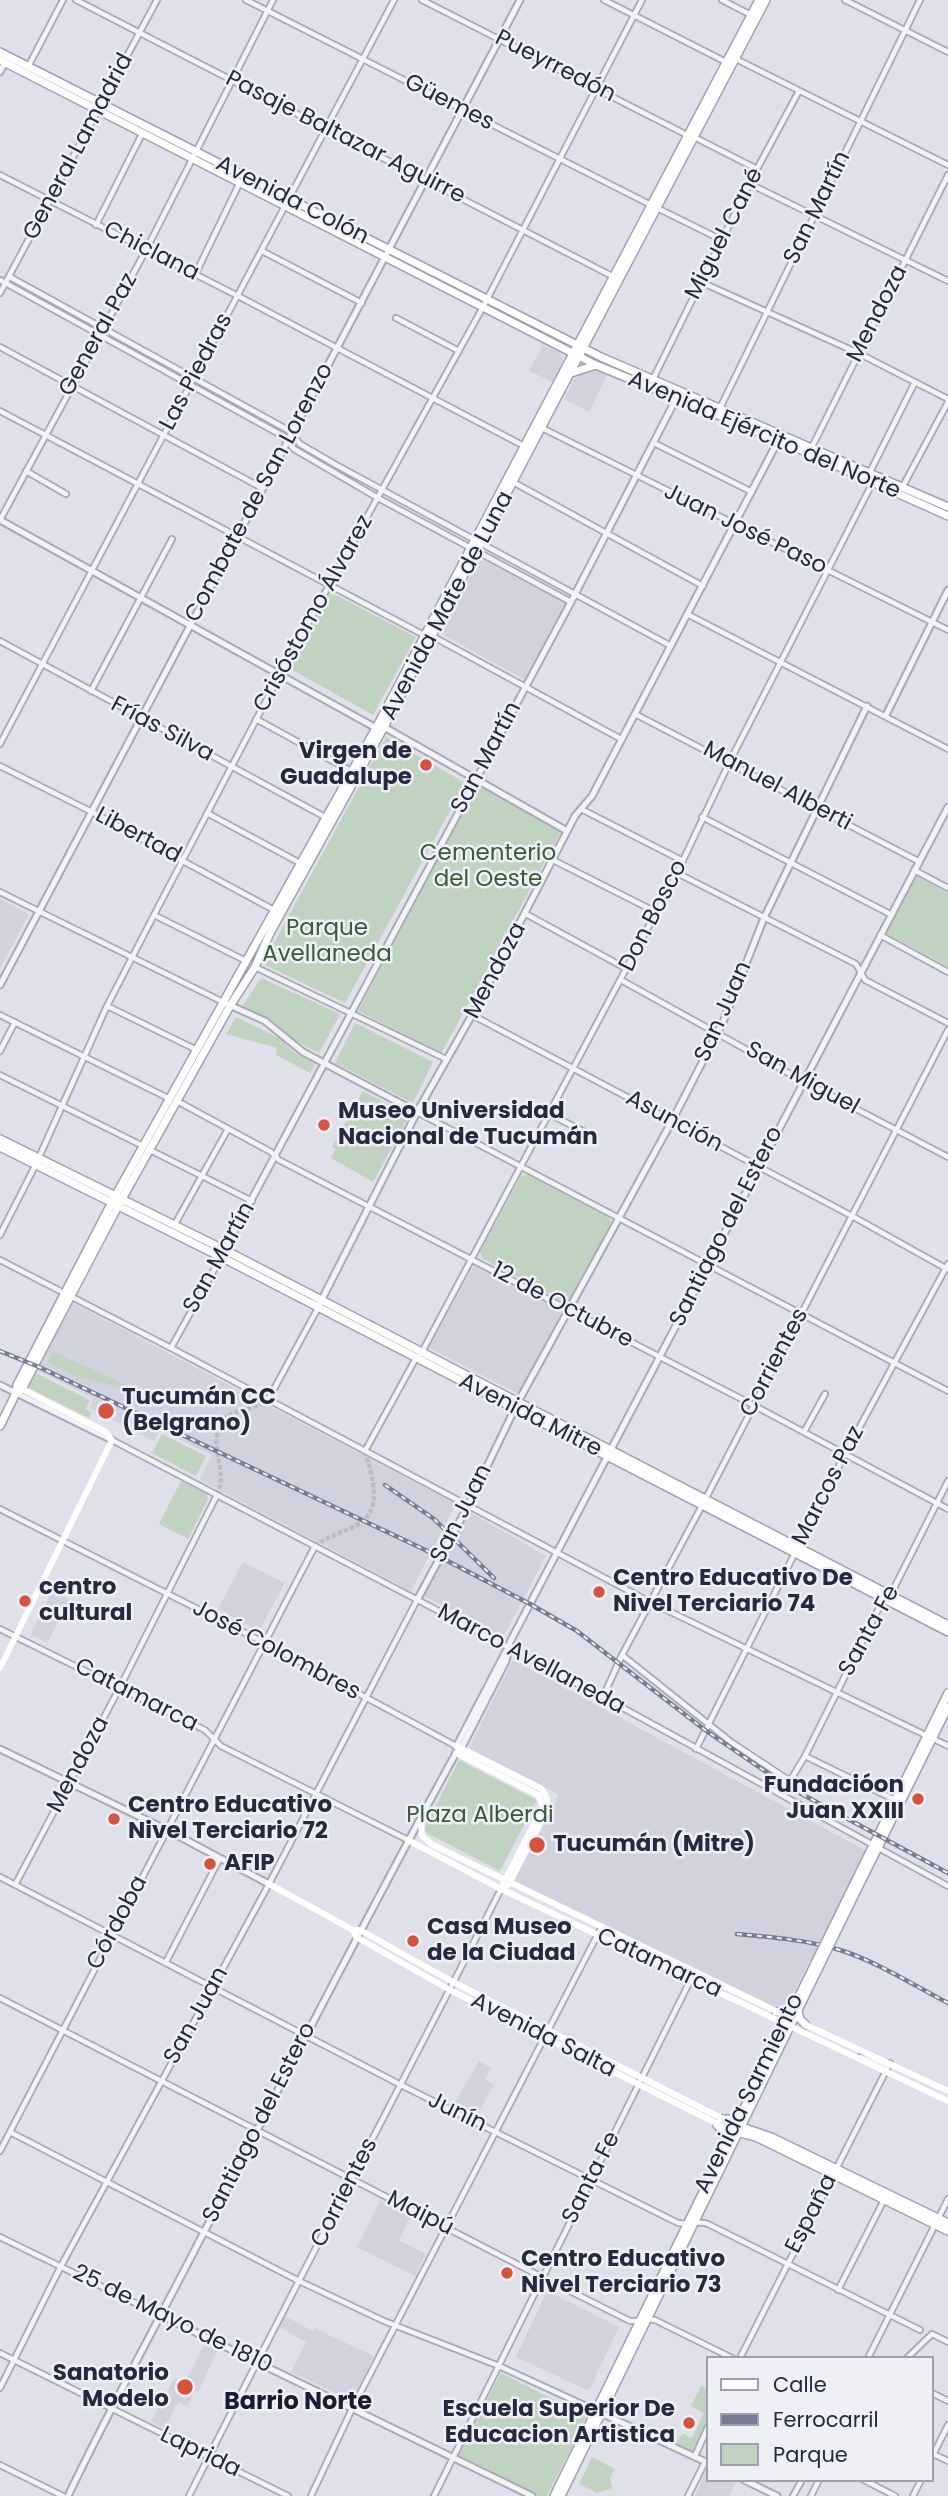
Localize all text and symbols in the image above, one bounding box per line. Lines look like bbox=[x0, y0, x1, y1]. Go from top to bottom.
street label: Pueyrredón bbox=[490, 25, 620, 109]
street label: General Lamadrid bbox=[18, 49, 140, 245]
street label: Pasaje Baltazar Aguirre bbox=[221, 65, 469, 211]
street label: Güemes bbox=[400, 69, 498, 137]
street label: San Martín bbox=[779, 147, 857, 269]
street label: Avenida Colón bbox=[211, 151, 373, 251]
street label: Miguel Cané bbox=[680, 164, 770, 304]
street label: Chiclana bbox=[99, 216, 203, 288]
street label: Mendoza bbox=[842, 261, 914, 367]
street label: General Paz bbox=[54, 269, 144, 401]
street label: Las Piedras bbox=[155, 309, 239, 435]
street label: Combate de San Lorenzo bbox=[180, 359, 340, 627]
street label: Avenida Ejército del Norte bbox=[624, 366, 904, 506]
street label: Juan José Paso bbox=[659, 479, 831, 581]
street label: Avenida Mate de Luna bbox=[376, 487, 520, 725]
street label: Crisóstomo Álvarez bbox=[248, 511, 380, 717]
street label: Frías Silva bbox=[106, 691, 218, 769]
street label: San Martín bbox=[446, 697, 528, 819]
street label: Manuel Alberti bbox=[698, 736, 856, 838]
place label: Virgen de Guadalupe bbox=[280, 738, 412, 792]
marker: Virgen de Guadalupe bbox=[418, 757, 434, 773]
street label: Libertad bbox=[90, 802, 186, 870]
park label: Cementerio del Oeste bbox=[420, 840, 556, 894]
street label: Don Bosco bbox=[614, 856, 694, 976]
park label: Parque Avellaneda bbox=[262, 915, 392, 969]
street label: Mendoza bbox=[459, 918, 533, 1024]
street label: San Juan bbox=[690, 957, 758, 1067]
street label: San Miguel bbox=[740, 1036, 864, 1122]
street label: Asunción bbox=[621, 1085, 727, 1159]
place label: Museo Universidad Nacional de Tucumán bbox=[338, 1098, 598, 1152]
marker: Museo Universidad Nacional de Tucumán bbox=[316, 1117, 332, 1133]
street label: Santiago del Estero bbox=[665, 1122, 789, 1332]
street label: San Martín bbox=[178, 1198, 262, 1318]
street label: 12 de Octubre bbox=[487, 1257, 637, 1355]
street label: Corrientes bbox=[735, 1304, 815, 1422]
street label: Avenida Mitre bbox=[454, 1368, 606, 1464]
place label: Tucumán CC (Belgrano) bbox=[122, 1384, 276, 1438]
marker: Tucumán CC (Belgrano) bbox=[96, 1401, 116, 1421]
street label: Marcos Paz bbox=[787, 1422, 871, 1550]
street label: San Juan bbox=[425, 1460, 499, 1568]
place label: Centro Educativo De Nivel Terciario 74 bbox=[613, 1565, 853, 1619]
place label: centro cultural bbox=[39, 1574, 132, 1628]
street label: Santa Fe bbox=[834, 1581, 906, 1681]
marker: Centro Educativo De Nivel Terciario 74 bbox=[591, 1584, 607, 1600]
marker: centro cultural bbox=[17, 1593, 33, 1609]
street label: José Colombres bbox=[187, 1595, 365, 1707]
street label: Marco Avellaneda bbox=[433, 1599, 629, 1721]
street label: Catamarca bbox=[70, 1653, 202, 1739]
street label: Mendoza bbox=[42, 1712, 116, 1818]
place label: Fundacióon Juan XXIII bbox=[764, 1772, 904, 1826]
marker: Fundacióon Juan XXIII bbox=[910, 1791, 926, 1807]
place label: Centro Educativo Nivel Terciario 72 bbox=[128, 1792, 332, 1846]
park label: Plaza Alberdi bbox=[406, 1802, 554, 1830]
marker: Centro Educativo Nivel Terciario 72 bbox=[106, 1811, 122, 1827]
place label: Tucumán (Mitre) bbox=[553, 1831, 755, 1859]
marker: Tucumán (Mitre) bbox=[527, 1835, 547, 1855]
place label: AFIP bbox=[224, 1850, 275, 1878]
marker: AFIP bbox=[202, 1856, 218, 1872]
street label: Córdoba bbox=[82, 1871, 154, 1975]
place label: Casa Museo de la Ciudad bbox=[427, 1914, 576, 1968]
street label: Catamarca bbox=[592, 1923, 726, 2005]
marker: Casa Museo de la Ciudad bbox=[405, 1933, 421, 1949]
street label: San Juan bbox=[159, 1962, 235, 2070]
street label: Avenida Salta bbox=[466, 1988, 620, 2084]
street label: Avenida Sarmiento bbox=[690, 1989, 810, 2199]
street label: Santiago del Estero bbox=[198, 2018, 322, 2228]
street label: Junín bbox=[423, 2087, 491, 2139]
street label: Santa Fe bbox=[557, 2127, 627, 2229]
street label: Corrientes bbox=[306, 2134, 384, 2252]
street label: España bbox=[780, 2170, 844, 2258]
street label: Maipú bbox=[382, 2186, 458, 2242]
place label: Centro Educativo Nivel Terciario 73 bbox=[521, 2246, 725, 2300]
street label: 25 de Mayo de 1810 bbox=[68, 2260, 276, 2380]
marker: Centro Educativo Nivel Terciario 73 bbox=[499, 2265, 515, 2281]
legend bbox=[706, 2356, 934, 2482]
place label: Sanatorio Modelo bbox=[53, 2360, 169, 2414]
text: Calle bbox=[773, 2370, 827, 2399]
marker: Sanatorio Modelo bbox=[175, 2377, 195, 2397]
district label: Barrio Norte bbox=[224, 2389, 372, 2417]
place label: Escuela Superior De Educacion Artistica bbox=[443, 2396, 675, 2450]
text: Ferrocarril bbox=[773, 2405, 879, 2434]
marker: Escuela Superior De Educacion Artistica bbox=[681, 2415, 697, 2431]
street label: Laprida bbox=[155, 2422, 245, 2484]
text: Parque bbox=[773, 2440, 848, 2469]

